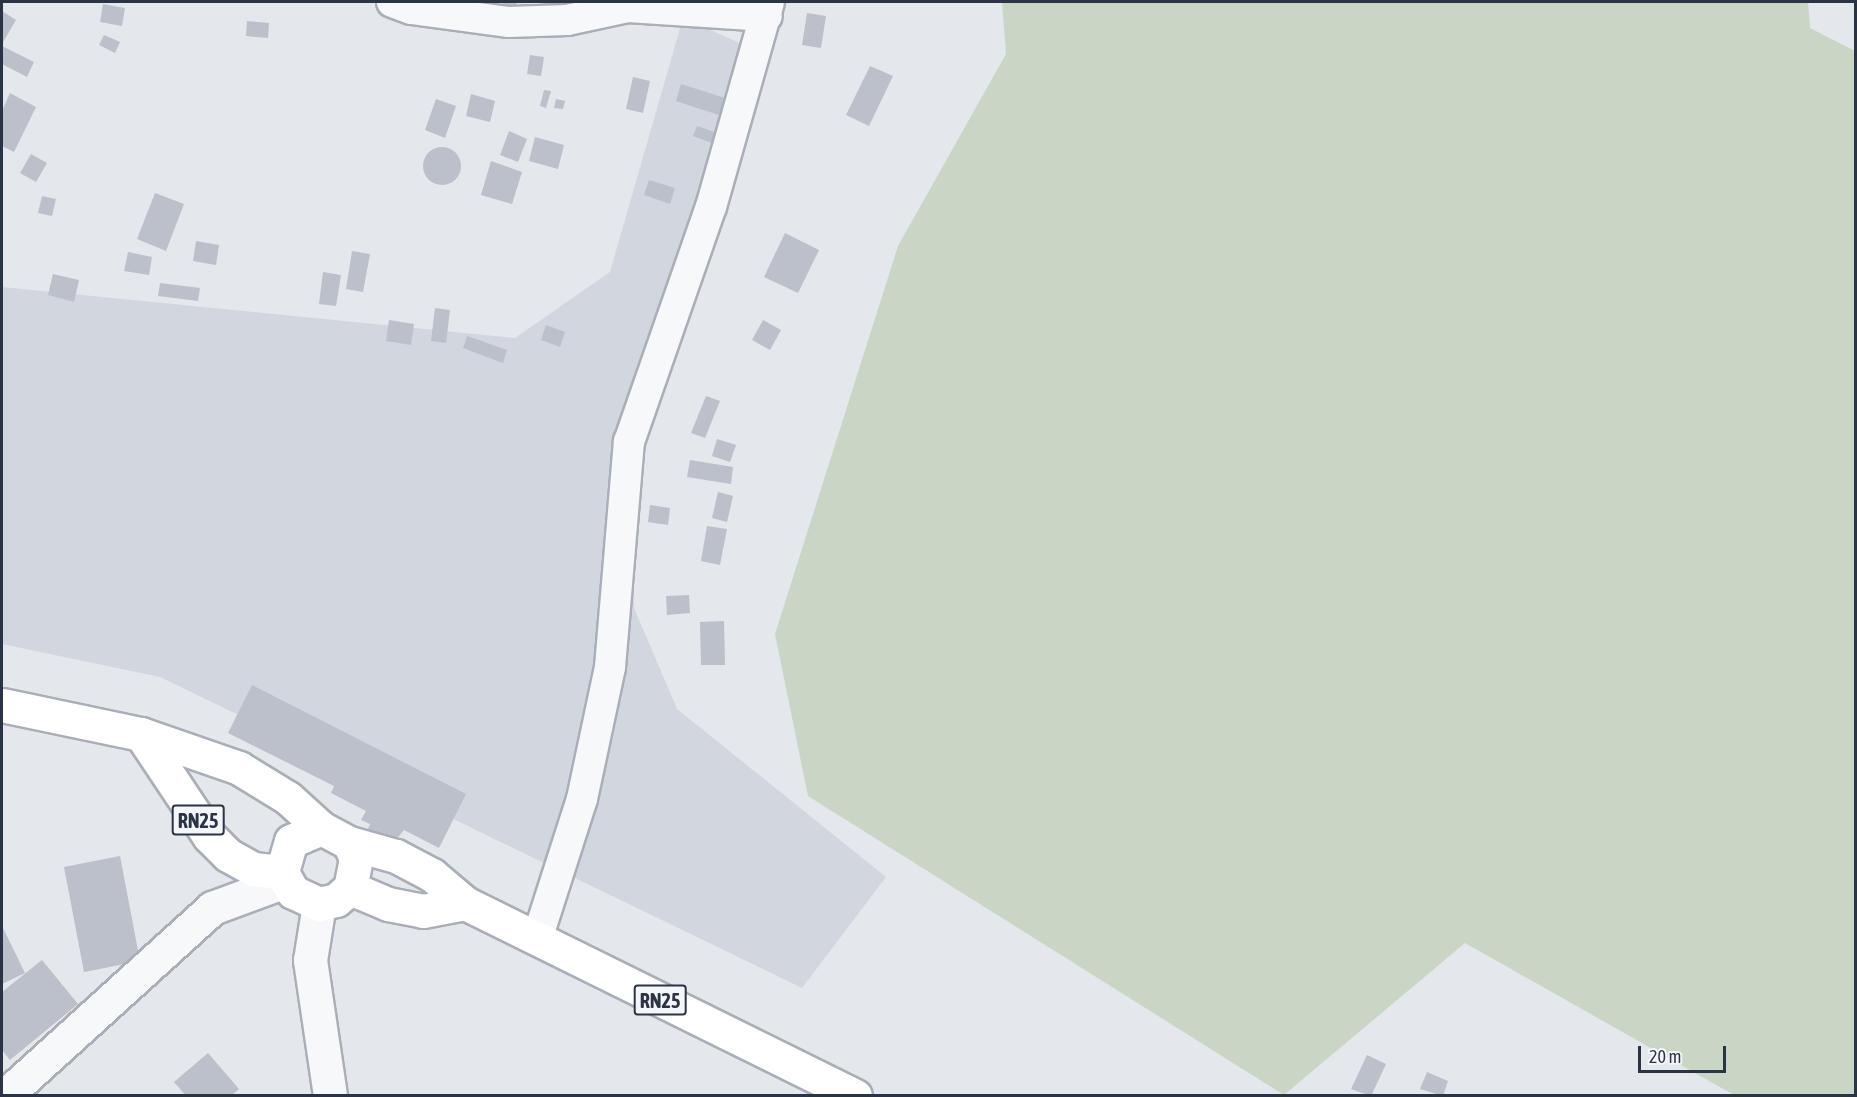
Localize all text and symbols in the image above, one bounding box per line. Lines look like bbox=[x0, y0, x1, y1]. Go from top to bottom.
road number: RN25 bbox=[171, 803, 225, 837]
road number: RN25 bbox=[633, 983, 687, 1017]
scale bar bbox=[1641, 1034, 1730, 1072]
text: 20 m bbox=[1649, 1046, 1681, 1067]

